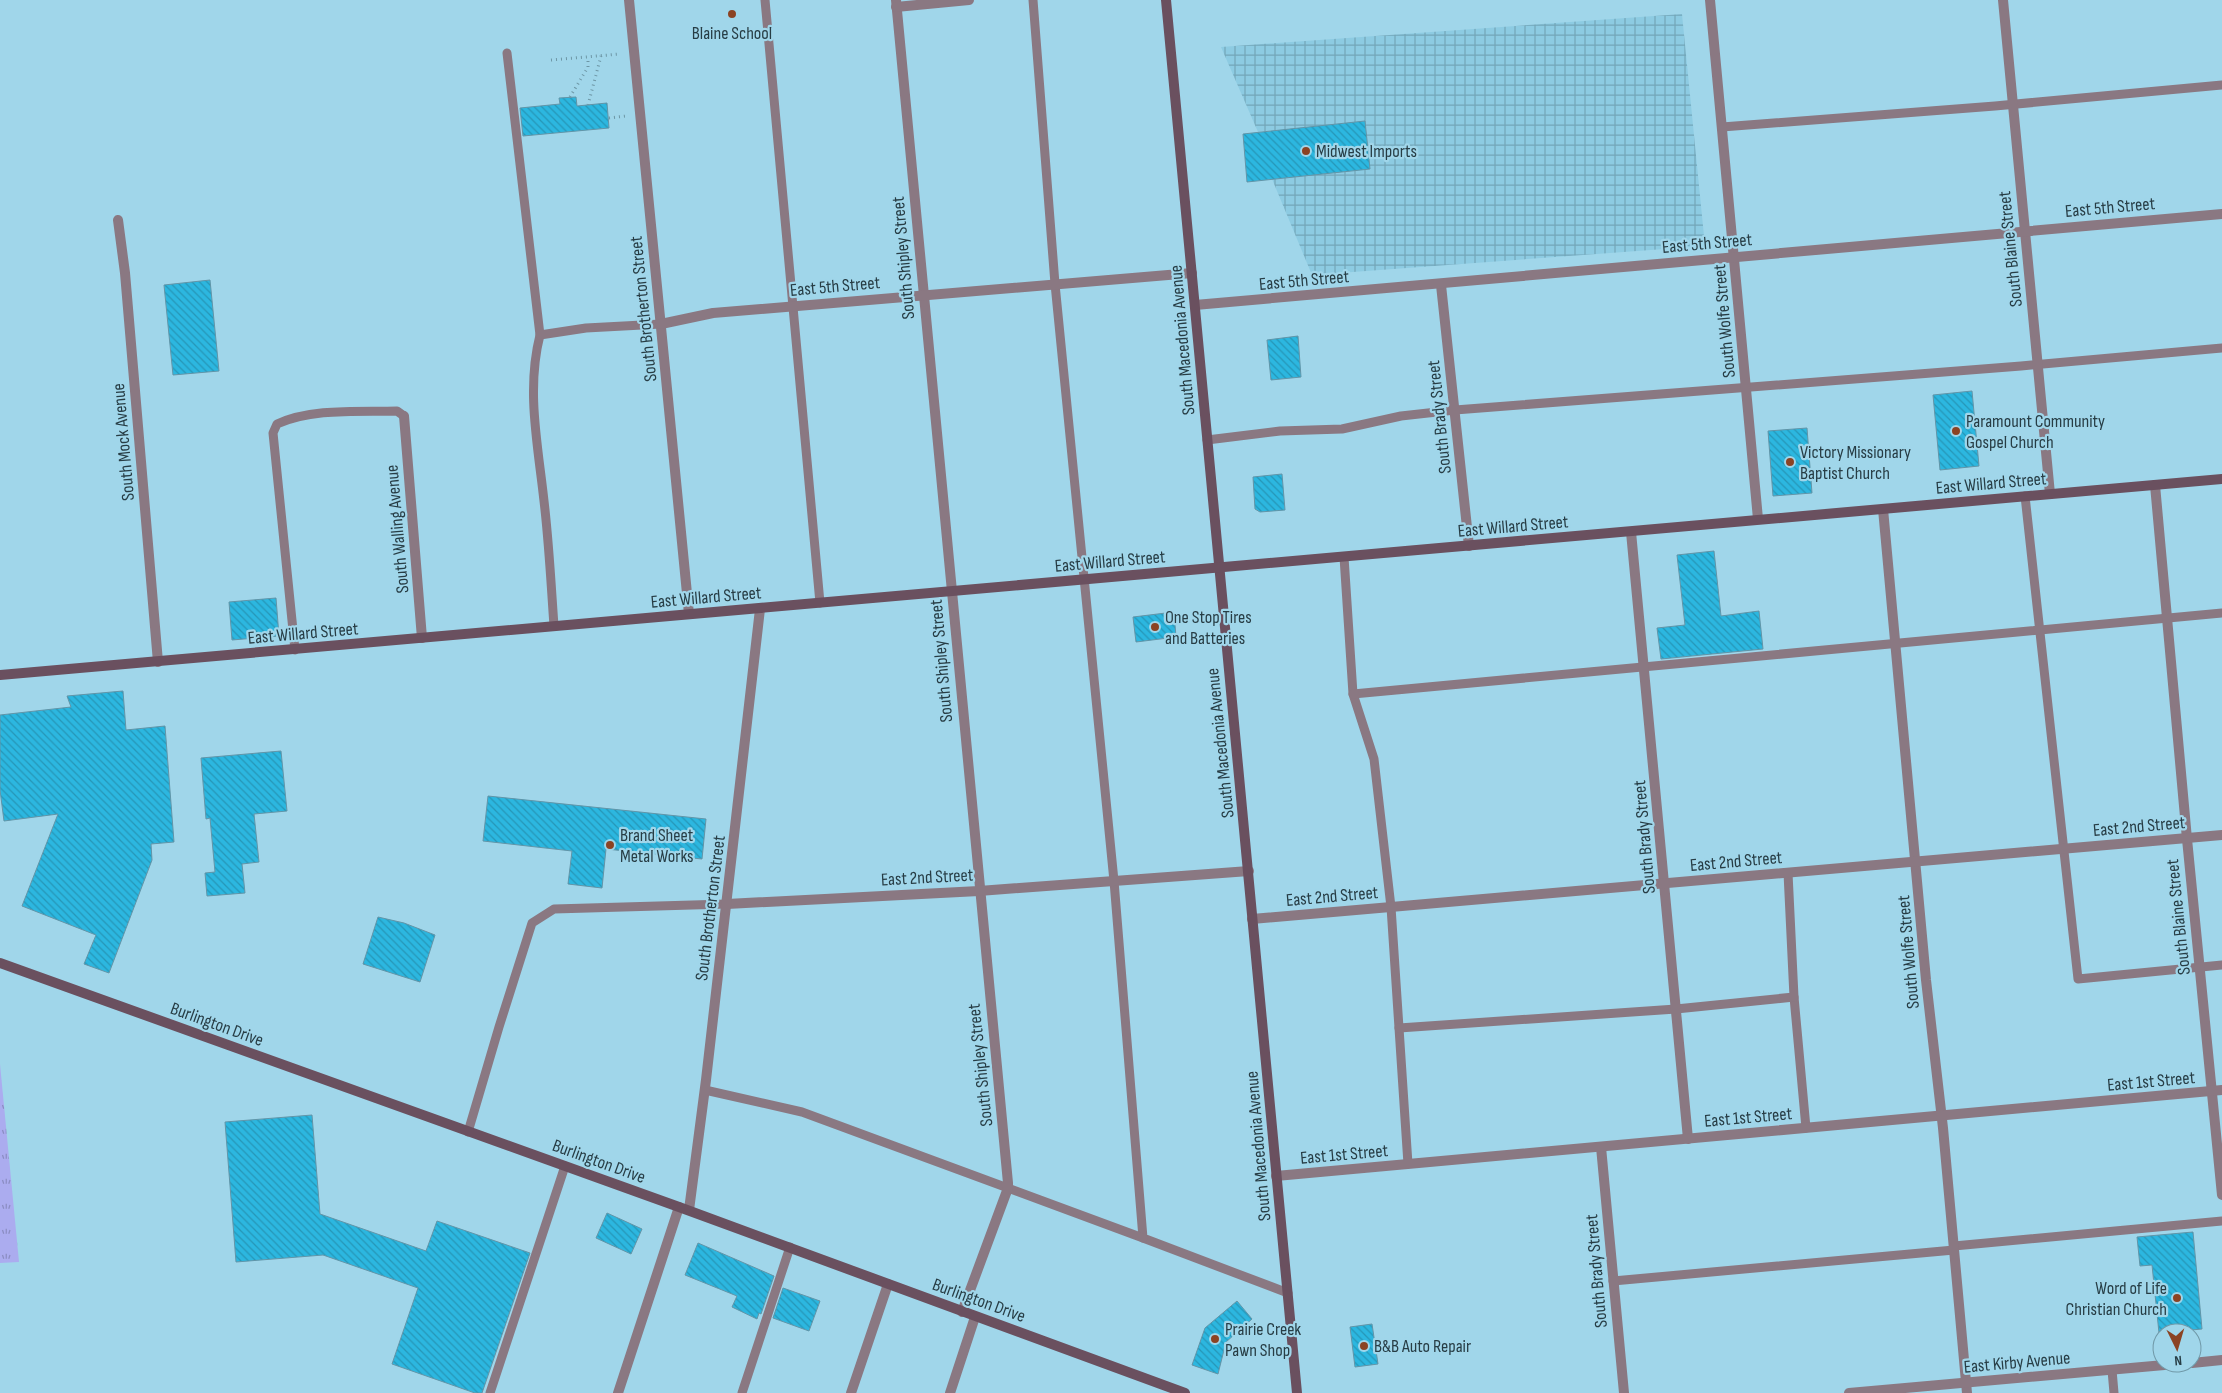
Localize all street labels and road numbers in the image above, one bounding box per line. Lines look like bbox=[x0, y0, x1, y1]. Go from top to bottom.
street label: South Blaine Street bbox=[1994, 190, 2027, 308]
street label: East 5th Street bbox=[2064, 193, 2156, 222]
street label: South Shipley Street bbox=[888, 195, 919, 320]
street label: East 5th Street bbox=[1661, 229, 1753, 258]
street label: South Brotherton Street bbox=[625, 235, 662, 383]
street label: South Wolfe Street bbox=[1709, 263, 1740, 379]
street label: South Macedonia Avenue bbox=[1165, 264, 1200, 416]
street label: East 5th Street bbox=[1258, 266, 1350, 295]
street label: East 5th Street bbox=[789, 272, 881, 301]
street label: South Brady Street bbox=[1423, 359, 1456, 475]
street label: South Mock Avenue bbox=[108, 382, 139, 502]
street label: South Walling Avenue bbox=[381, 464, 414, 594]
street label: East Willard Street bbox=[1935, 468, 2048, 499]
street label: East Willard Street bbox=[1457, 511, 1570, 542]
street label: East Willard Street bbox=[1054, 546, 1167, 577]
street label: East Willard Street bbox=[650, 582, 763, 613]
street label: South Shipley Street bbox=[926, 598, 957, 723]
street label: East Willard Street bbox=[247, 618, 360, 649]
street label: South Macedonia Avenue bbox=[1202, 667, 1239, 819]
street label: South Brady Street bbox=[1629, 779, 1660, 895]
street label: East 2nd Street bbox=[2092, 812, 2186, 841]
street label: South Brotherton Street bbox=[691, 834, 730, 982]
street label: East 2nd Street bbox=[1689, 847, 1783, 876]
street label: South Blaine Street bbox=[2162, 858, 2195, 976]
street label: East 2nd Street bbox=[880, 865, 974, 890]
street label: East 2nd Street bbox=[1285, 882, 1379, 911]
street label: South Wolfe Street bbox=[1893, 894, 1924, 1010]
street label: Burlington Drive bbox=[167, 998, 266, 1051]
street label: South Shipley Street bbox=[964, 1002, 997, 1127]
street label: East 1st Street bbox=[2106, 1067, 2196, 1096]
street label: South Macedonia Avenue bbox=[1241, 1070, 1276, 1222]
street label: East 1st Street bbox=[1703, 1103, 1793, 1132]
street label: Burlington Drive bbox=[549, 1135, 648, 1188]
street label: East 1st Street bbox=[1299, 1140, 1389, 1169]
street label: South Brady Street bbox=[1581, 1213, 1612, 1329]
street label: Burlington Drive bbox=[929, 1274, 1028, 1327]
street label: East Kirby Avenue bbox=[1963, 1347, 2071, 1378]

